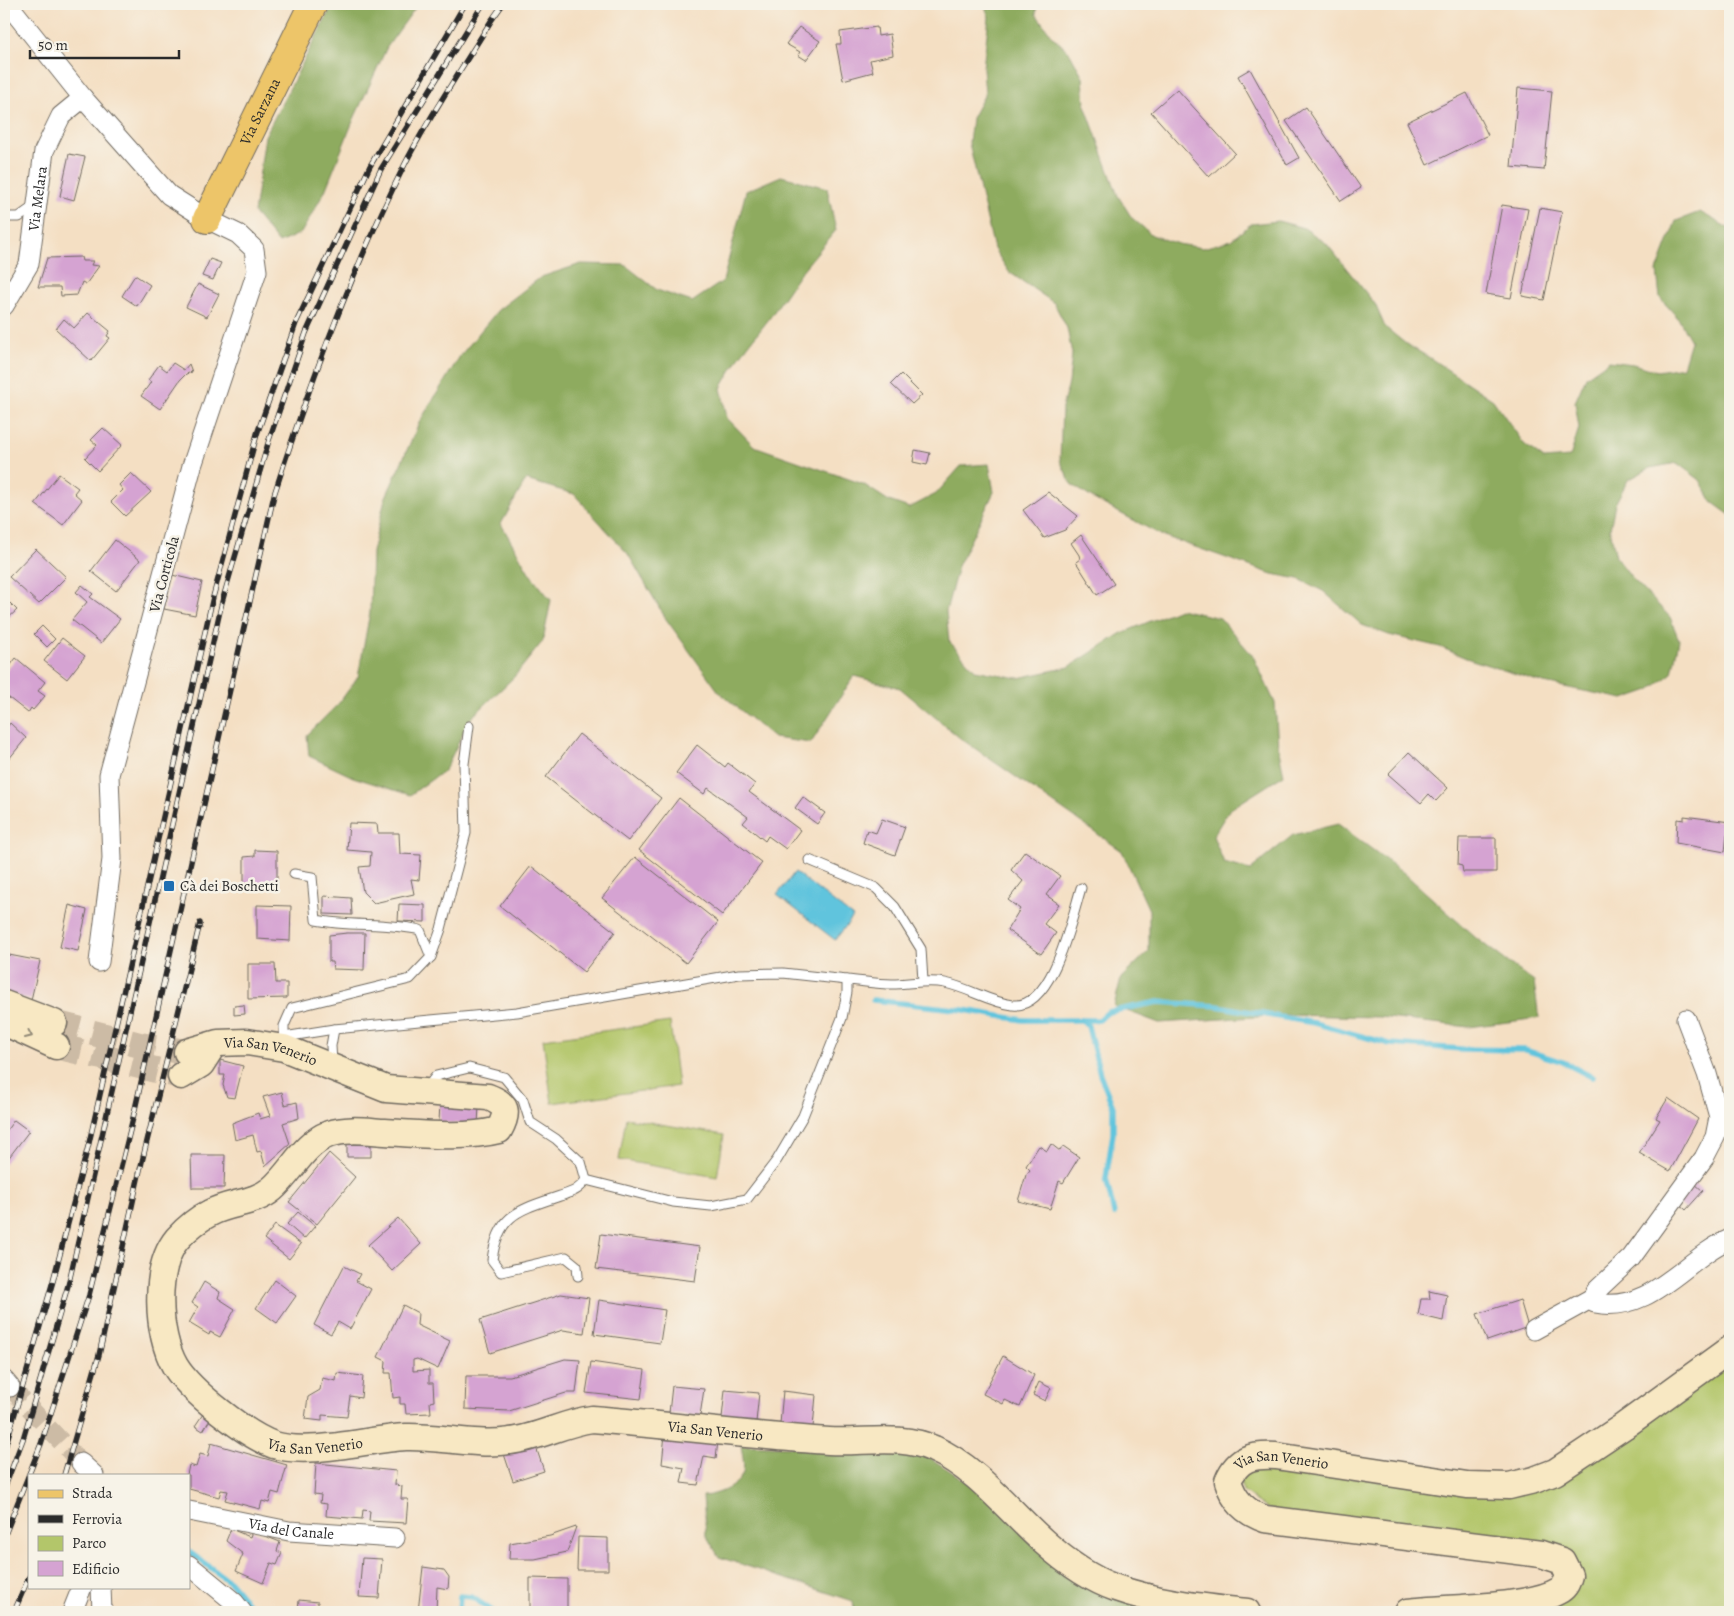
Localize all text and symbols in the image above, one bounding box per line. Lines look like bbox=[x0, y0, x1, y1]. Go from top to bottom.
scale bar bbox=[30, 28, 179, 60]
text: 50 m bbox=[38, 35, 68, 55]
street label: Via Sarzana bbox=[235, 75, 285, 149]
street label: Via Melara bbox=[23, 165, 52, 233]
street label: Via Corticola bbox=[144, 534, 184, 615]
place label: Cà dei Boschetti bbox=[180, 876, 279, 896]
marker: Cà dei Boschetti bbox=[162, 879, 176, 893]
one-way arrow bbox=[24, 1028, 33, 1039]
street label: Via San Venerio bbox=[222, 1032, 320, 1070]
street label: Via San Venerio bbox=[666, 1416, 764, 1446]
street label: Via San Venerio bbox=[263, 1433, 364, 1459]
street label: Via San Venerio bbox=[1229, 1446, 1330, 1475]
legend bbox=[28, 1474, 190, 1588]
text: Strada bbox=[72, 1483, 113, 1503]
text: Ferrovia bbox=[72, 1509, 122, 1529]
street label: Via del Canale bbox=[246, 1513, 335, 1544]
text: Parco bbox=[72, 1533, 106, 1553]
text: Edificio bbox=[72, 1559, 120, 1579]

